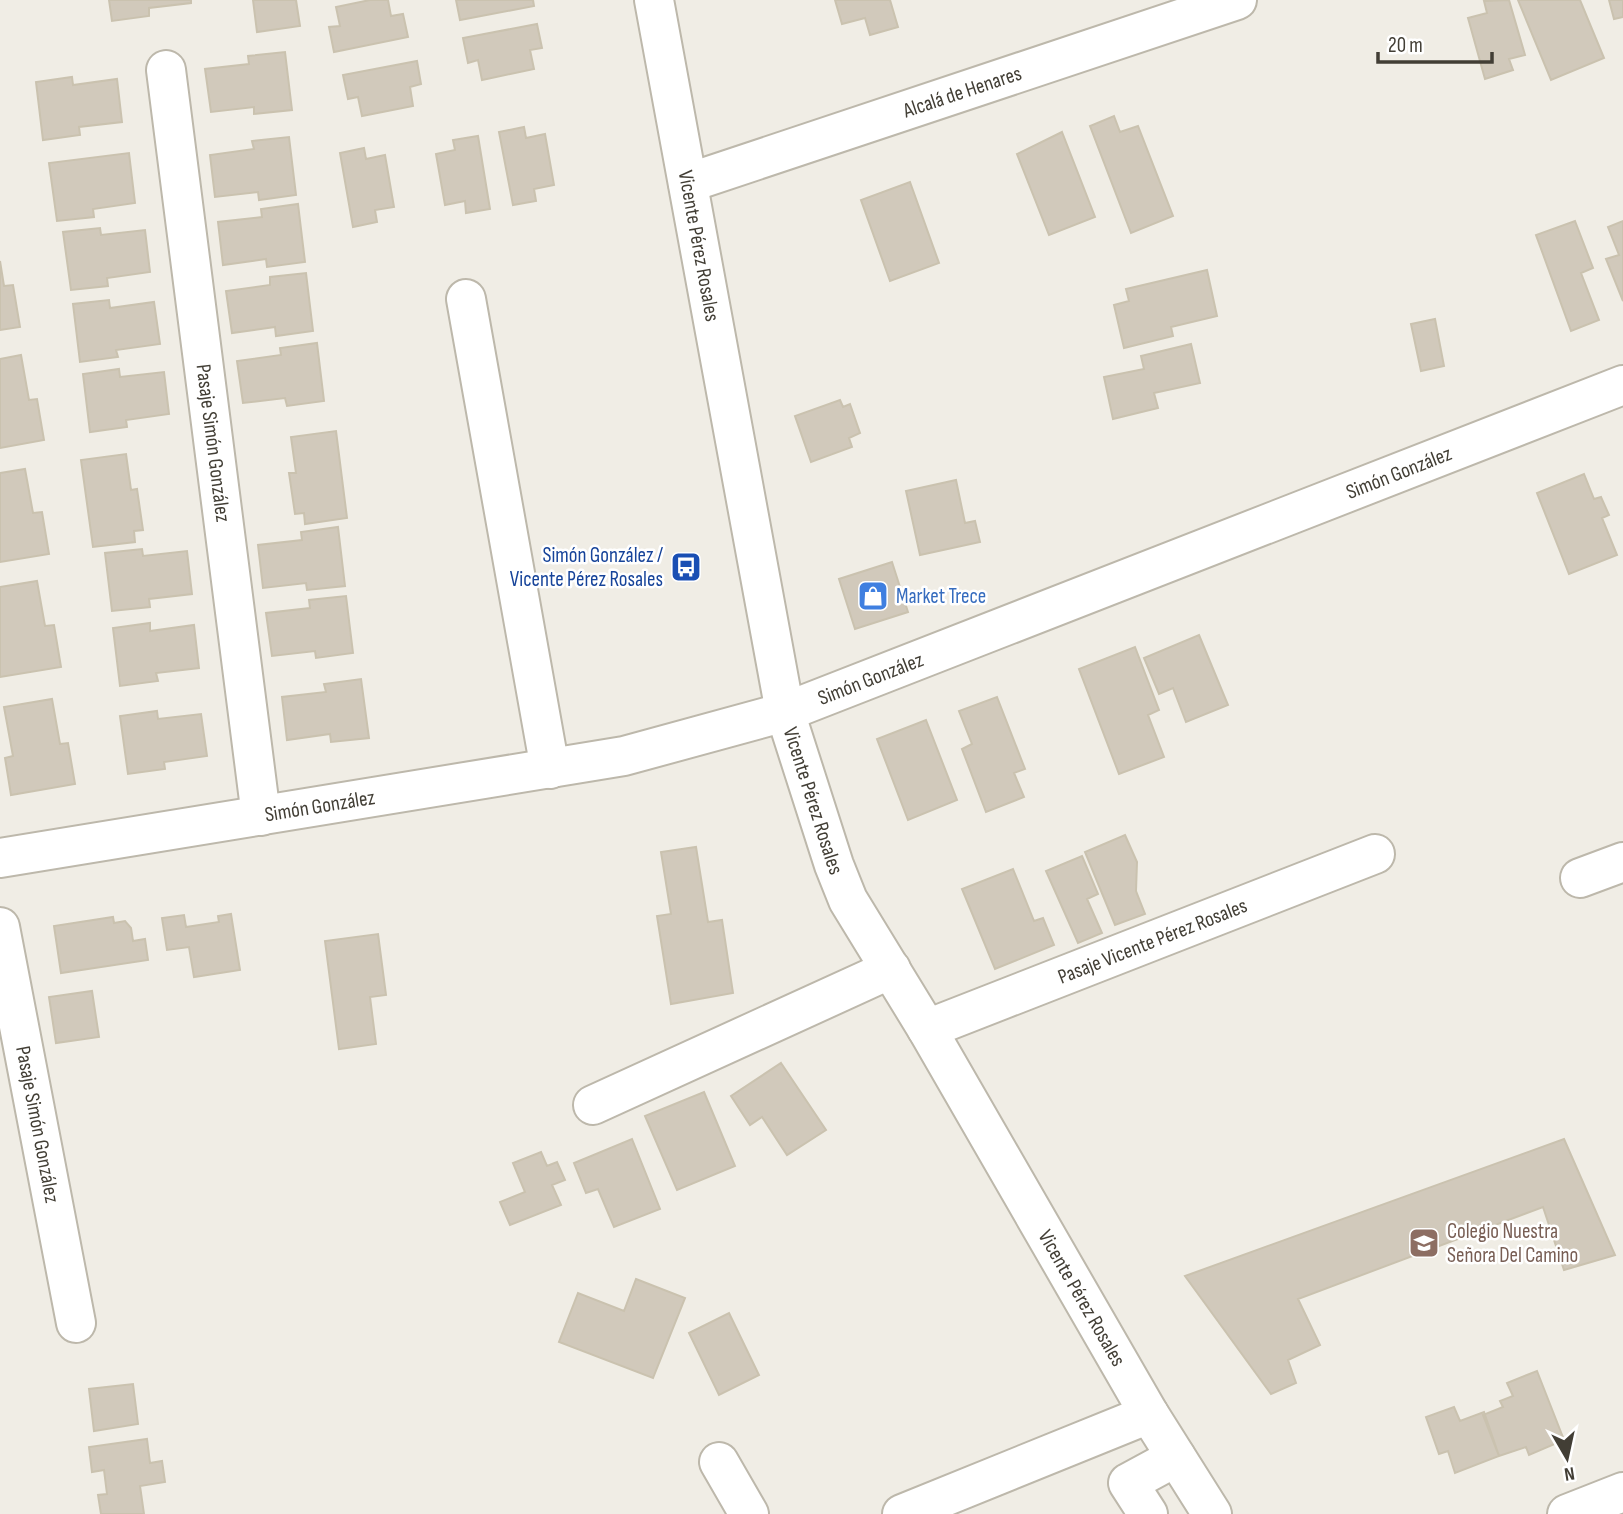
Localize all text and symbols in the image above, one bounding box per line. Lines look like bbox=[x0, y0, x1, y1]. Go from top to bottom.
scale bar bbox=[1378, 21, 1492, 65]
text: 20 m bbox=[1388, 33, 1423, 58]
street label: Alcalá de Henares bbox=[899, 61, 1025, 124]
street label: Vicente Pérez Rosales bbox=[673, 168, 725, 324]
street label: Pasaje Simón González bbox=[191, 363, 236, 524]
street label: Simón González bbox=[1343, 441, 1456, 505]
place label: Simón González / Vicente Pérez Rosales bbox=[510, 543, 663, 592]
bus stop icon: Simón González / Vicente Pérez Rosales bbox=[669, 550, 703, 584]
shop icon: Market Trece bbox=[856, 579, 890, 613]
place label: Market Trece bbox=[896, 584, 986, 609]
street label: Simón González bbox=[814, 647, 928, 711]
street label: Vicente Pérez Rosales bbox=[778, 724, 849, 878]
street label: Simón González bbox=[263, 785, 377, 828]
street label: Pasaje Vicente Pérez Rosales bbox=[1054, 893, 1251, 990]
street label: Pasaje Simón González bbox=[10, 1044, 65, 1205]
place label: Colegio Nuestra Señora Del Camino bbox=[1447, 1219, 1578, 1268]
street label: Vicente Pérez Rosales bbox=[1033, 1226, 1131, 1371]
school or university icon: Colegio Nuestra Señora Del Camino bbox=[1407, 1226, 1441, 1260]
north arrow bbox=[1532, 1423, 1602, 1493]
text: N bbox=[1563, 1461, 1576, 1485]

